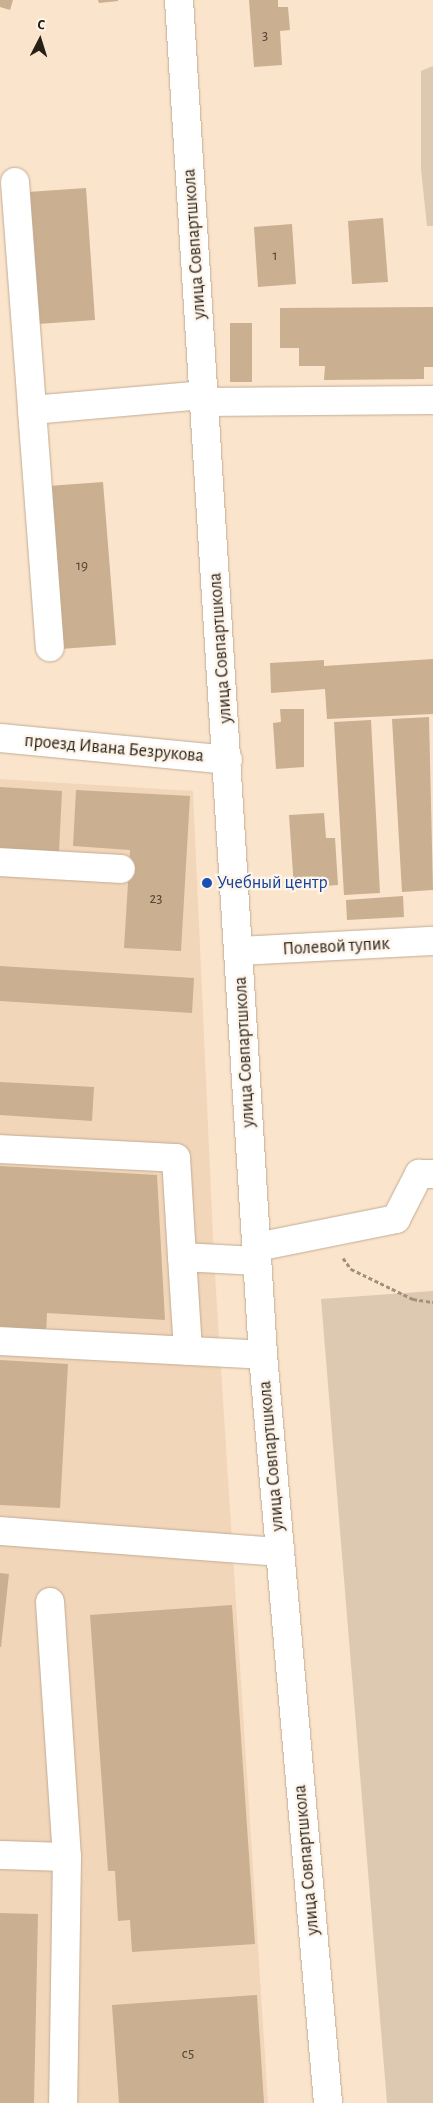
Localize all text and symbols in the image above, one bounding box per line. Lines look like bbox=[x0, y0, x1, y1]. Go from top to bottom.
north arrow bbox=[15, 15, 65, 65]
text: С bbox=[37, 18, 46, 32]
house number: 3 bbox=[262, 27, 268, 45]
street label: улица Совпартшкола bbox=[179, 168, 211, 320]
house number: 1 bbox=[272, 247, 278, 265]
house number: 19 bbox=[76, 557, 88, 575]
street label: улица Совпартшкола bbox=[205, 572, 237, 724]
street label: проезд Ивана Безрукова bbox=[23, 730, 205, 768]
place label: Учебный центр bbox=[217, 872, 328, 894]
marker: Учебный центр bbox=[201, 877, 213, 889]
house number: 23 bbox=[149, 890, 163, 908]
street label: Полевой тупик bbox=[282, 933, 390, 961]
street label: улица Совпартшкола bbox=[230, 976, 260, 1128]
street label: улица Совпартшкола bbox=[255, 1380, 289, 1532]
street label: улица Совпартшкола bbox=[290, 1784, 324, 1936]
house number: с5 bbox=[182, 2045, 194, 2063]

